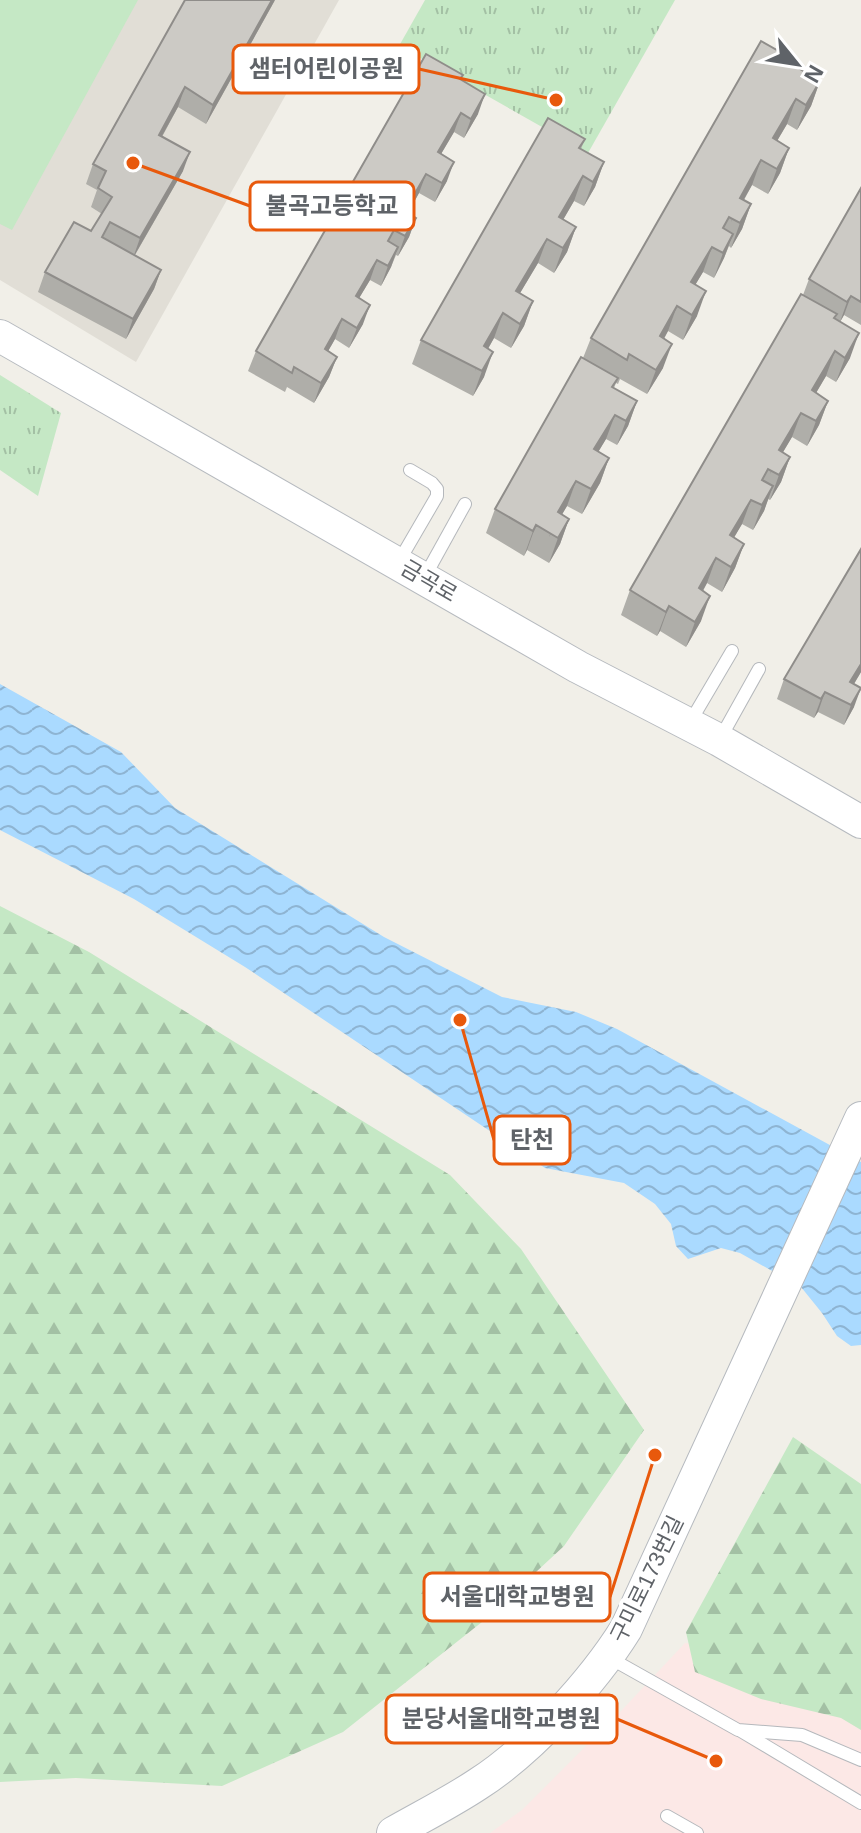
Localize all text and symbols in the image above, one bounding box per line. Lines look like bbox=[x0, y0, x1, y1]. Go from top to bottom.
north arrow bbox=[757, 24, 837, 104]
callout: 샘터어린이공원 bbox=[233, 45, 419, 93]
text: 샘터어린이공원 bbox=[249, 55, 403, 82]
text: N bbox=[799, 61, 829, 87]
callout: 불곡고등학교 bbox=[250, 182, 414, 230]
text: 불곡고등학교 bbox=[266, 192, 398, 219]
street label: 금곡로 bbox=[396, 555, 462, 607]
callout: 탄천 bbox=[494, 1116, 570, 1164]
text: 탄천 bbox=[510, 1126, 554, 1153]
street label: 구미로173번길 bbox=[606, 1512, 688, 1646]
callout: 서울대학교병원 bbox=[424, 1573, 610, 1621]
text: 서울대학교병원 bbox=[440, 1583, 594, 1610]
callout: 분당서울대학교병원 bbox=[386, 1695, 617, 1743]
text: 분당서울대학교병원 bbox=[402, 1705, 600, 1732]

